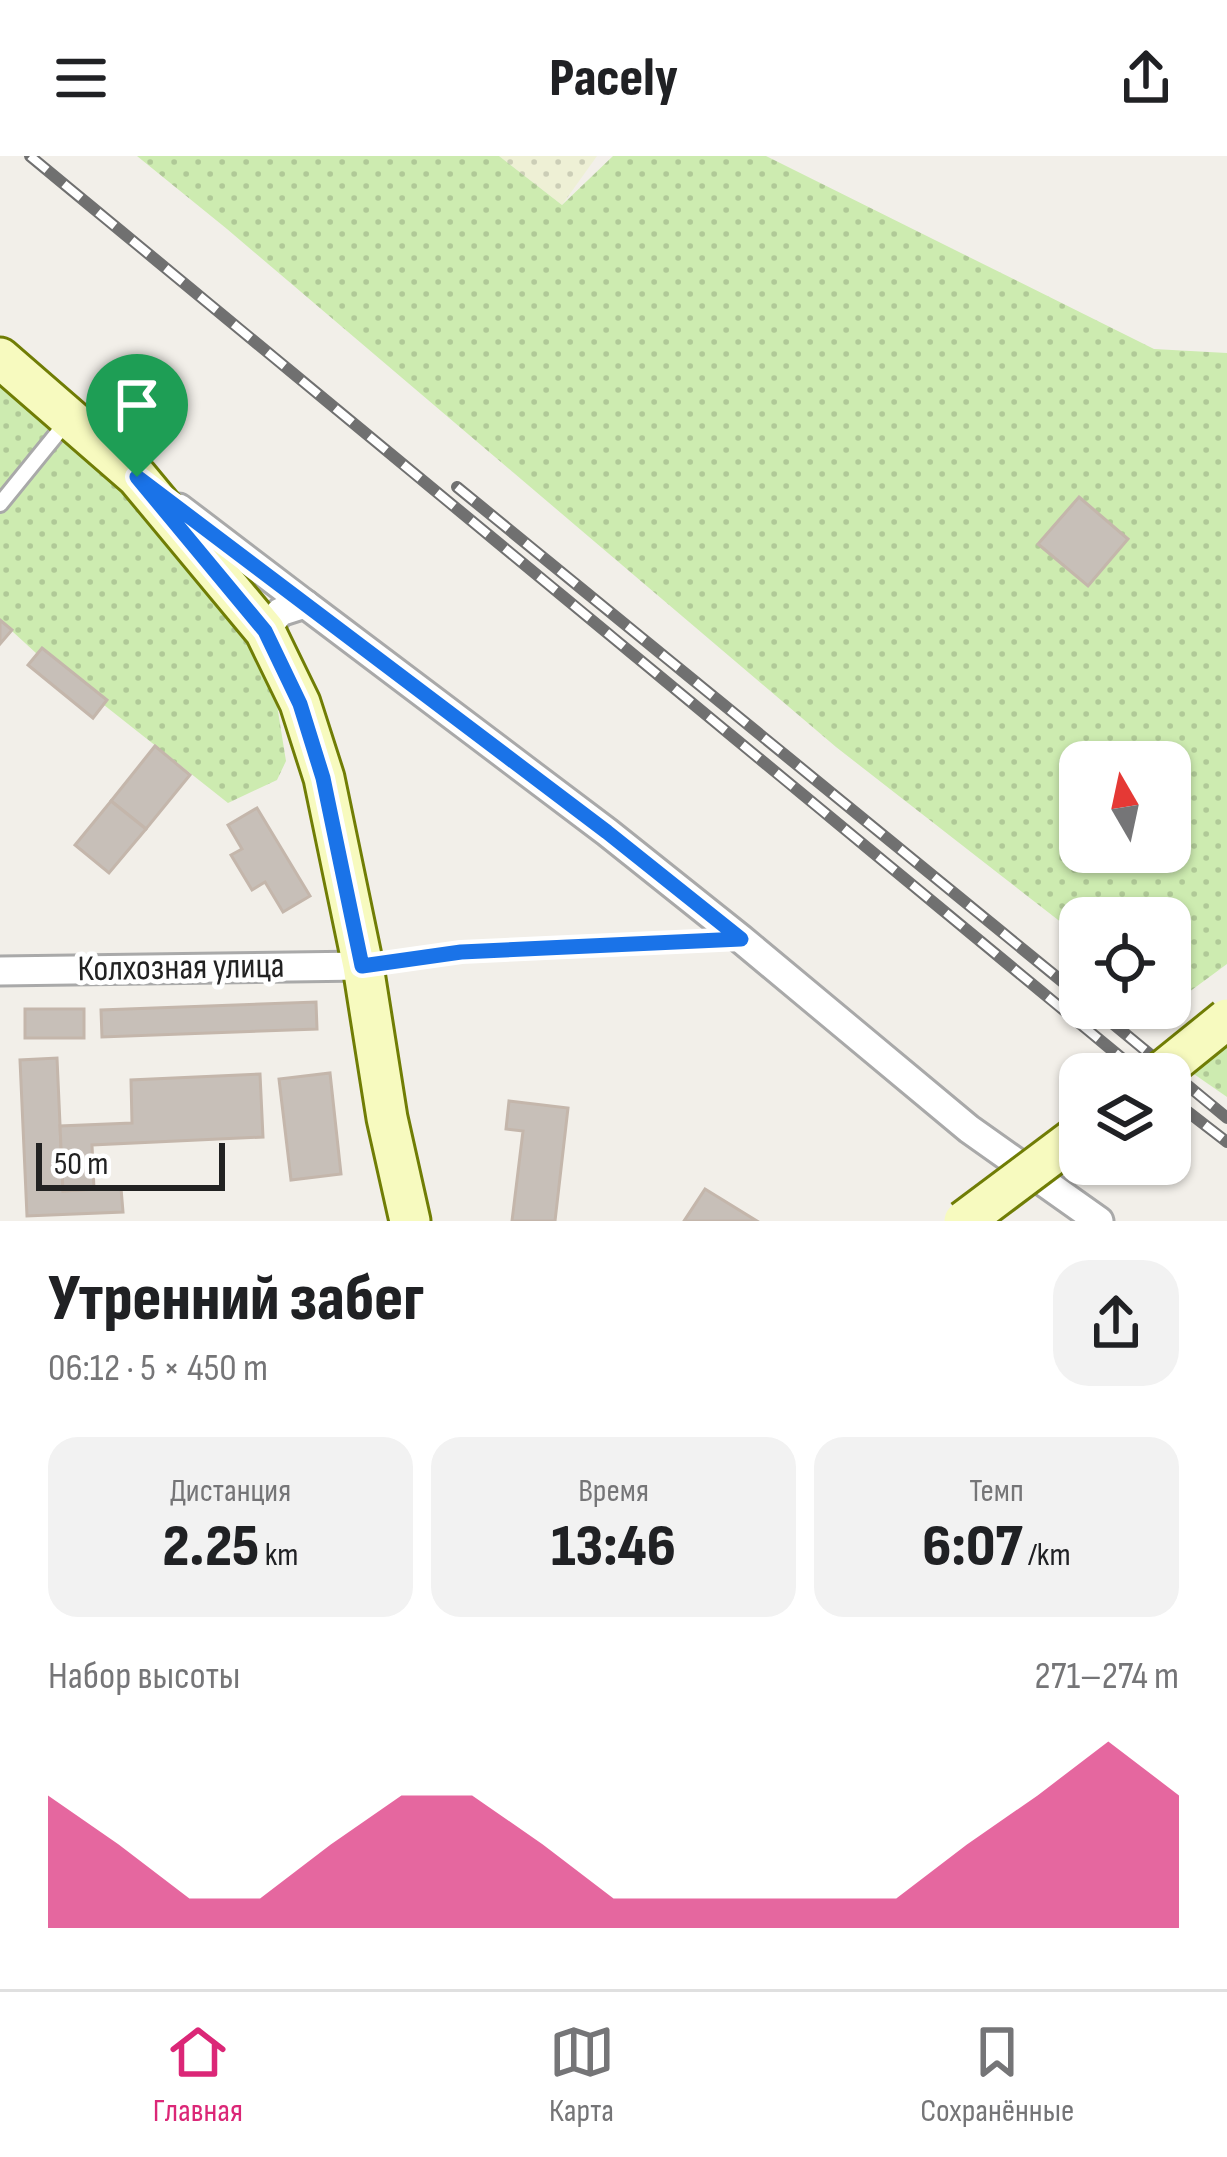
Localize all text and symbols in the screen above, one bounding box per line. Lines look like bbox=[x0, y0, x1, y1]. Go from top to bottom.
icon: menu bbox=[48, 45, 114, 111]
icon: share bbox=[1113, 45, 1179, 111]
text: Pacely bbox=[549, 46, 678, 111]
pin bbox=[86, 354, 188, 477]
icon: arrive bbox=[104, 372, 170, 438]
north arrow bbox=[1059, 741, 1191, 873]
map controls bbox=[1059, 741, 1191, 1185]
button: locate bbox=[1059, 897, 1191, 1029]
street label: Колхозная улица bbox=[77, 945, 285, 991]
button: layers bbox=[1059, 1053, 1191, 1185]
scale bar bbox=[36, 1137, 225, 1190]
text: 50 m bbox=[54, 1144, 108, 1184]
text: Утренний забег bbox=[48, 1260, 424, 1339]
button: share bbox=[1053, 1260, 1179, 1386]
text: 06:12 · 5 × 450 m bbox=[48, 1345, 268, 1392]
text: Дистанция bbox=[170, 1471, 291, 1511]
text: Время bbox=[578, 1471, 649, 1511]
text: Темп bbox=[969, 1471, 1024, 1511]
text: 2.25 bbox=[163, 1511, 259, 1583]
text: 13:46 bbox=[551, 1511, 676, 1583]
text: 6:07 bbox=[922, 1511, 1022, 1583]
text: km bbox=[259, 1535, 298, 1575]
text: /km bbox=[1022, 1535, 1071, 1575]
text: Набор высоты bbox=[48, 1653, 240, 1700]
text: 271–274 m bbox=[1035, 1653, 1179, 1700]
tab: Главная bbox=[153, 2019, 243, 2131]
tab: Карта bbox=[549, 2019, 615, 2131]
tab: Сохранённые bbox=[920, 2019, 1074, 2131]

